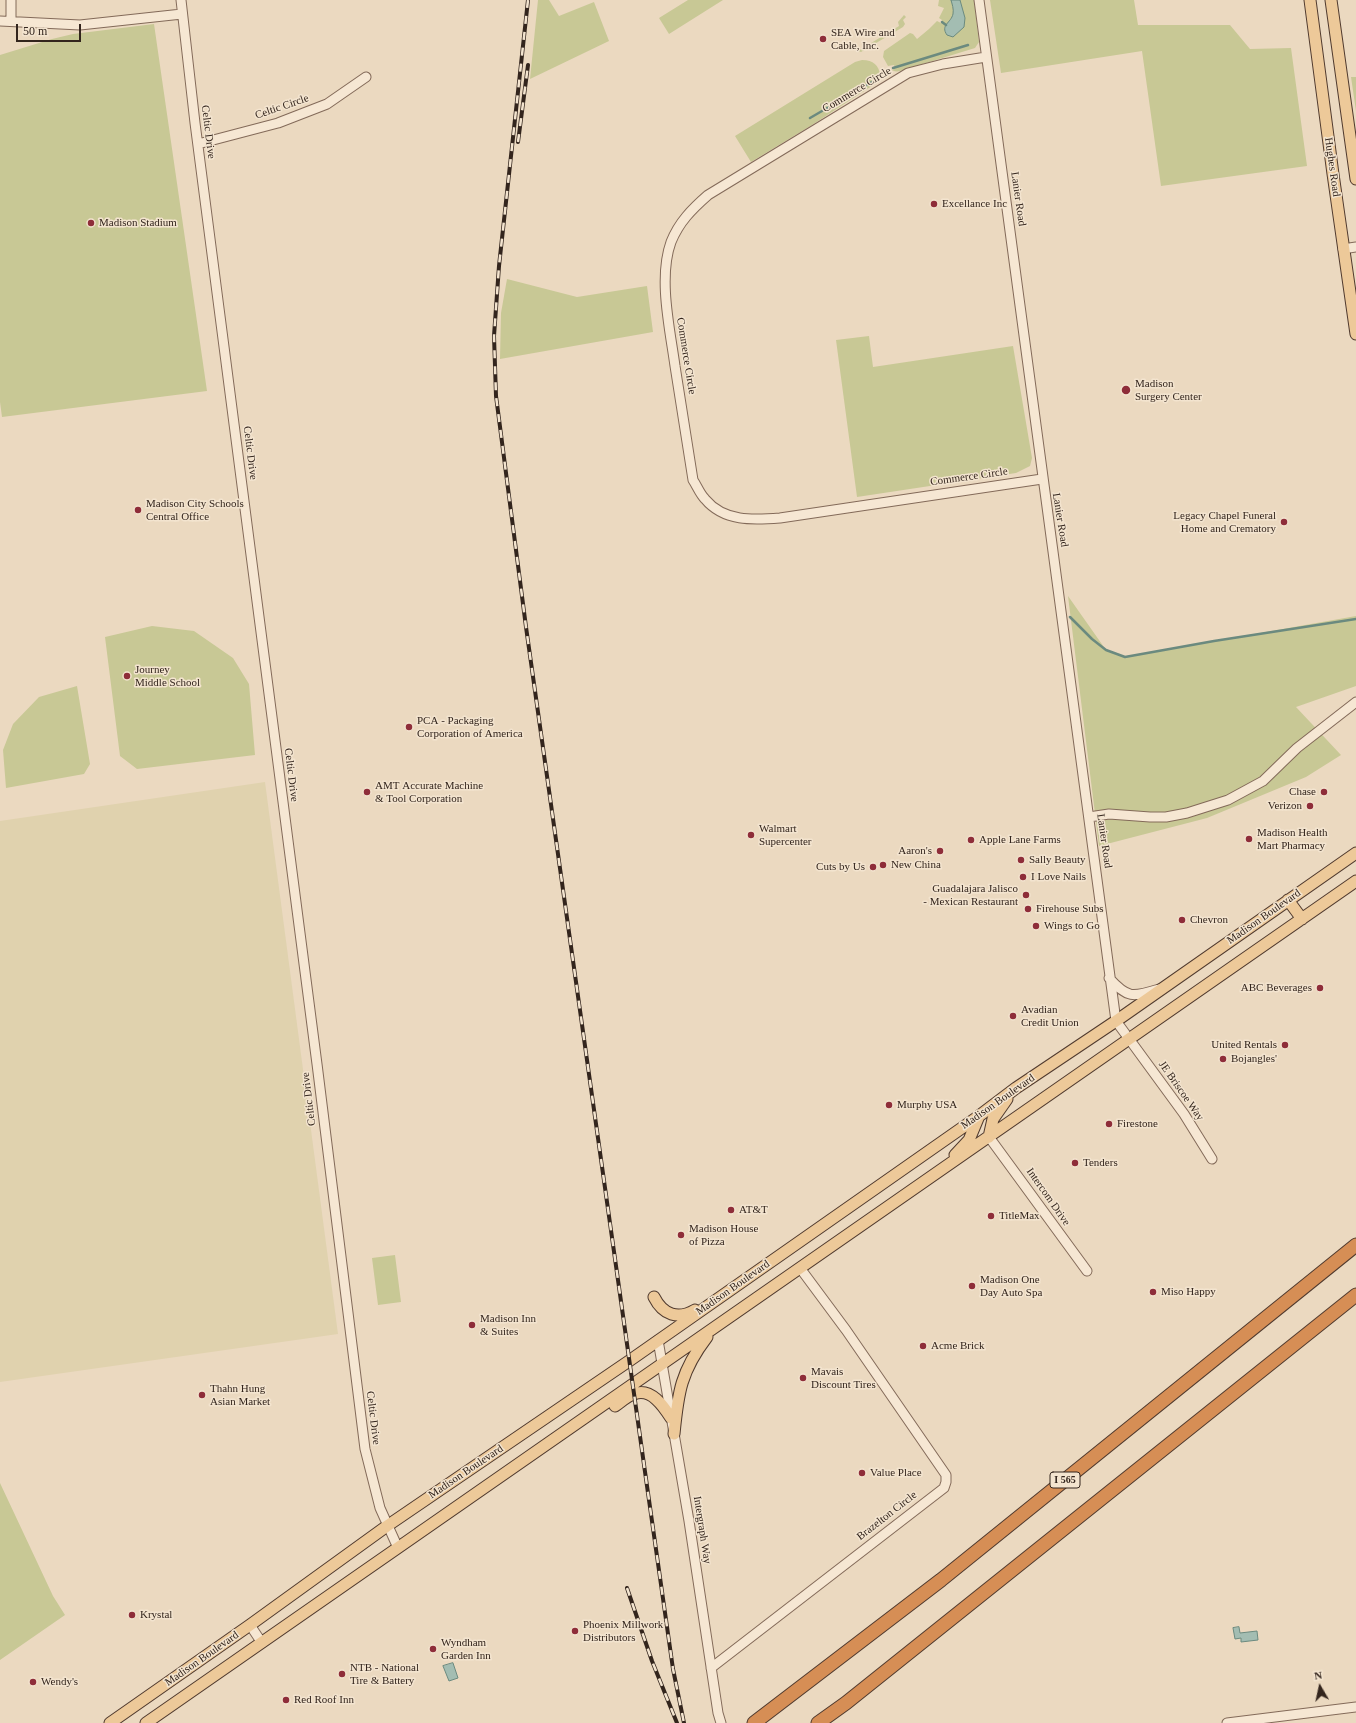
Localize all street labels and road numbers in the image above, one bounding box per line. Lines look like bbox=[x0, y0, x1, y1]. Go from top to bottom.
street label: Commerce Circle bbox=[820, 64, 894, 116]
street label: Celtic Circle bbox=[253, 92, 311, 122]
street label: Celtic Drive bbox=[198, 104, 218, 160]
street label: Hughes Road bbox=[1321, 137, 1343, 197]
street label: Lanier Road bbox=[1008, 171, 1028, 227]
street label: Commerce Circle bbox=[673, 317, 699, 395]
street label: Celtic Drive bbox=[240, 425, 260, 481]
street label: Commerce Circle bbox=[930, 465, 1008, 489]
street label: Lanier Road bbox=[1049, 492, 1071, 548]
street label: Celtic Drive bbox=[281, 747, 301, 803]
street label: Lanier Road bbox=[1094, 813, 1114, 869]
street label: Madison Boulevard bbox=[1225, 887, 1303, 947]
street label: JE Briscoe Way bbox=[1156, 1059, 1206, 1123]
street label: Celtic Drive bbox=[299, 1071, 319, 1127]
street label: Madison Boulevard bbox=[959, 1072, 1037, 1132]
street label: Intercom Drive bbox=[1023, 1166, 1073, 1228]
street label: Madison Boulevard bbox=[694, 1258, 772, 1318]
street label: Celtic Drive bbox=[363, 1390, 383, 1446]
street label: Madison Boulevard bbox=[426, 1442, 506, 1502]
road number: I 565 bbox=[1050, 1472, 1080, 1488]
street label: Brazelton Circle bbox=[854, 1489, 920, 1543]
street label: Intergraph Way bbox=[690, 1495, 714, 1565]
street label: Madison Boulevard bbox=[163, 1629, 241, 1689]

